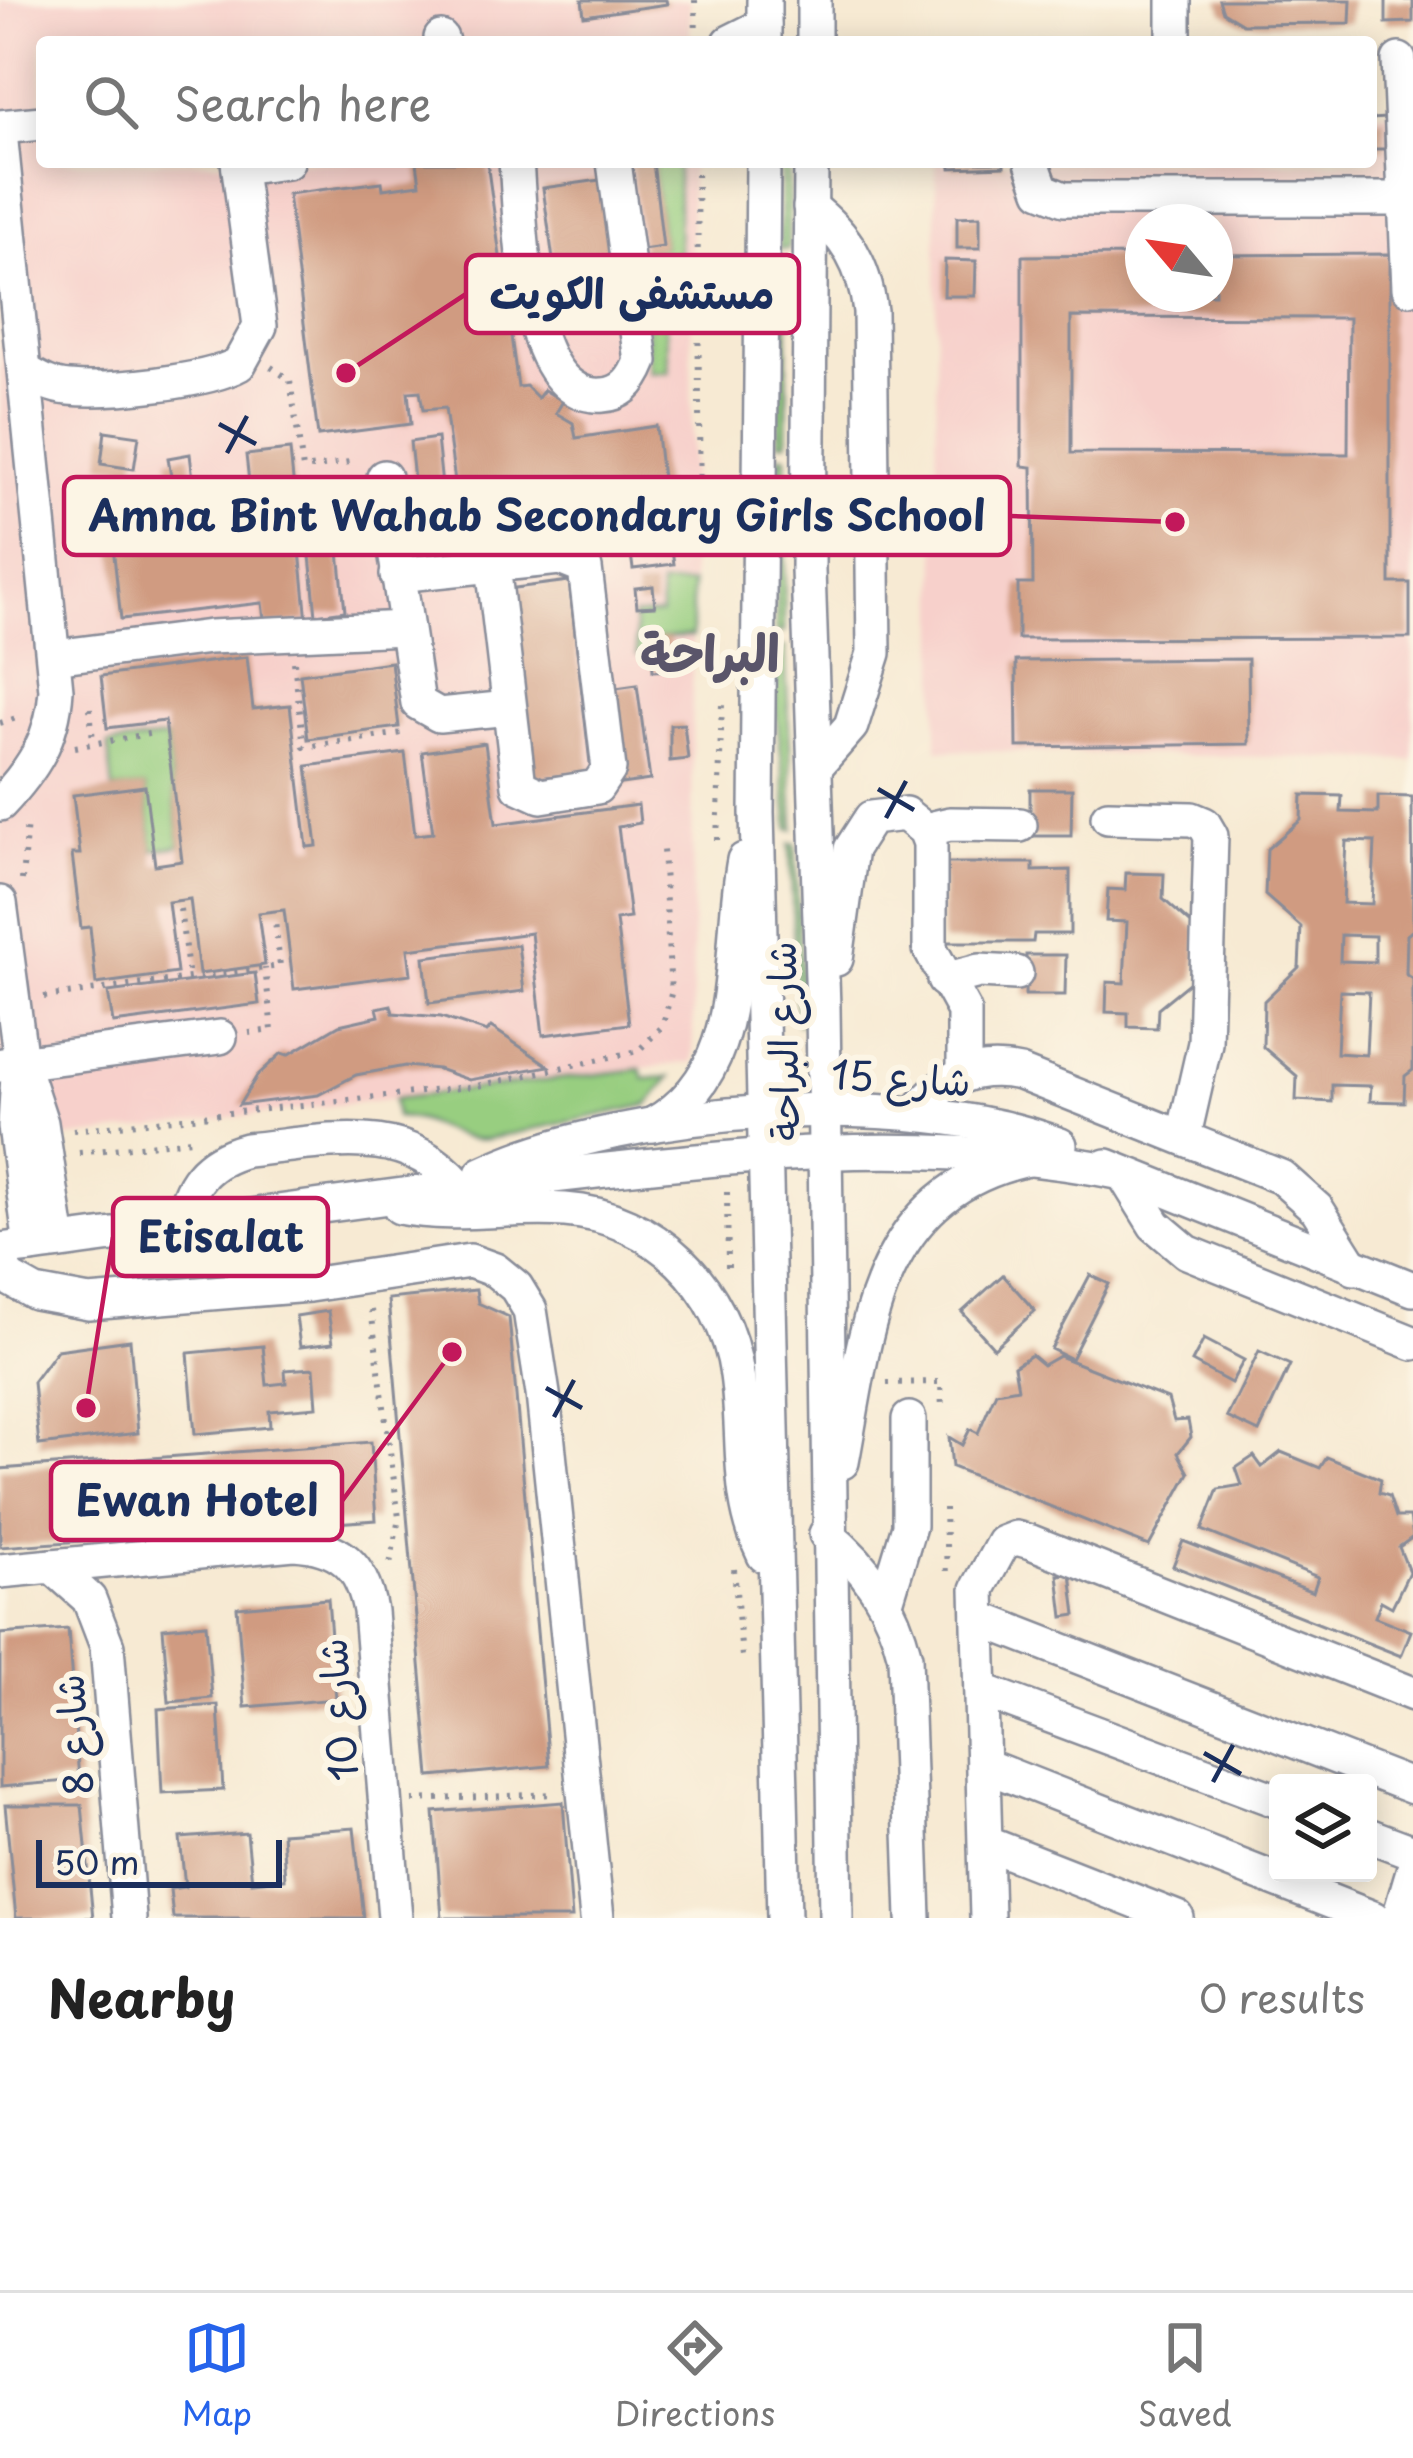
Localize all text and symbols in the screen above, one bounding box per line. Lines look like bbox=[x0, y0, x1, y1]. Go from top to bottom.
search box bbox=[36, 36, 1377, 168]
text: Search here bbox=[174, 68, 431, 136]
icon: search bbox=[78, 69, 144, 135]
north arrow bbox=[1125, 204, 1233, 312]
callout: مستشفى الكويت bbox=[466, 255, 799, 333]
text: مستشفى الكويت bbox=[489, 260, 775, 323]
callout: Amna Bint Wahab Secondary Girls School bbox=[64, 477, 1010, 555]
text: Amna Bint Wahab Secondary Girls School bbox=[87, 482, 986, 545]
district label: البراحة bbox=[640, 612, 780, 689]
street label: شارع البراحة bbox=[750, 941, 813, 1141]
street label: شارع 15 bbox=[830, 1043, 972, 1110]
callout: Etisalat bbox=[113, 1198, 328, 1276]
text: Etisalat bbox=[138, 1203, 304, 1266]
callout: Ewan Hotel bbox=[51, 1462, 342, 1540]
text: Ewan Hotel bbox=[76, 1467, 318, 1530]
street label: شارع 10 bbox=[300, 1636, 373, 1784]
street label: شارع 8 bbox=[37, 1672, 108, 1798]
map controls bbox=[1269, 1774, 1377, 1882]
button: layers bbox=[1269, 1774, 1377, 1882]
scale bar bbox=[36, 1834, 282, 1887]
text: 50 m bbox=[54, 1836, 140, 1886]
text: Nearby bbox=[48, 1958, 235, 2035]
text: 0 results bbox=[1199, 1967, 1365, 2026]
tab: Map bbox=[181, 2315, 252, 2437]
tab: Directions bbox=[615, 2315, 775, 2437]
tab: Saved bbox=[1138, 2315, 1232, 2437]

